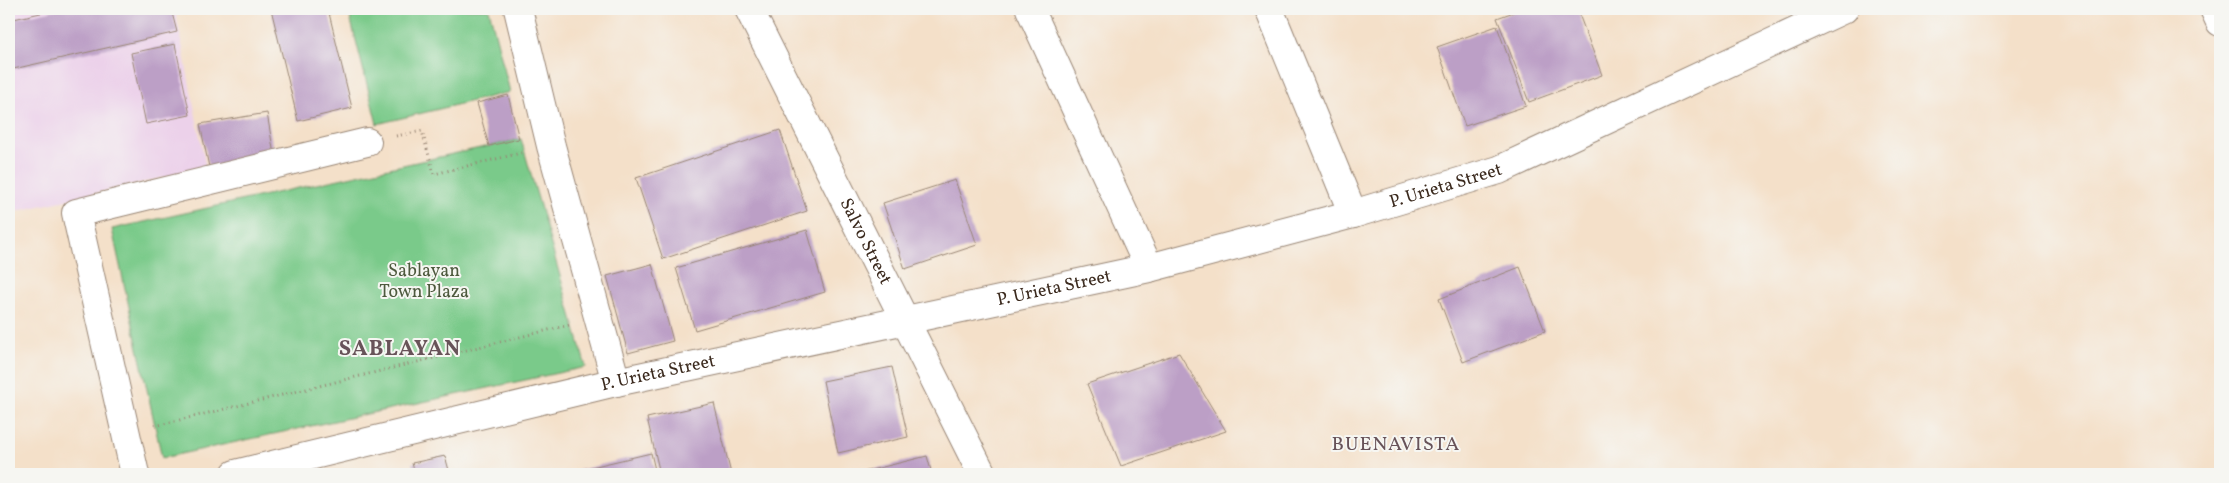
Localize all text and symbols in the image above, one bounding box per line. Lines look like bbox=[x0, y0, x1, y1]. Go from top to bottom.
street label: P. Urieta Street bbox=[1387, 157, 1505, 215]
street label: Salvo Street bbox=[833, 194, 898, 289]
park label: Sablayan Town Plaza bbox=[379, 259, 469, 305]
street label: P. Urieta Street bbox=[995, 264, 1114, 313]
district label: SABLAYAN bbox=[339, 334, 461, 365]
street label: P. Urieta Street bbox=[598, 349, 718, 398]
district label: BUENAVISTA bbox=[1332, 431, 1460, 459]

